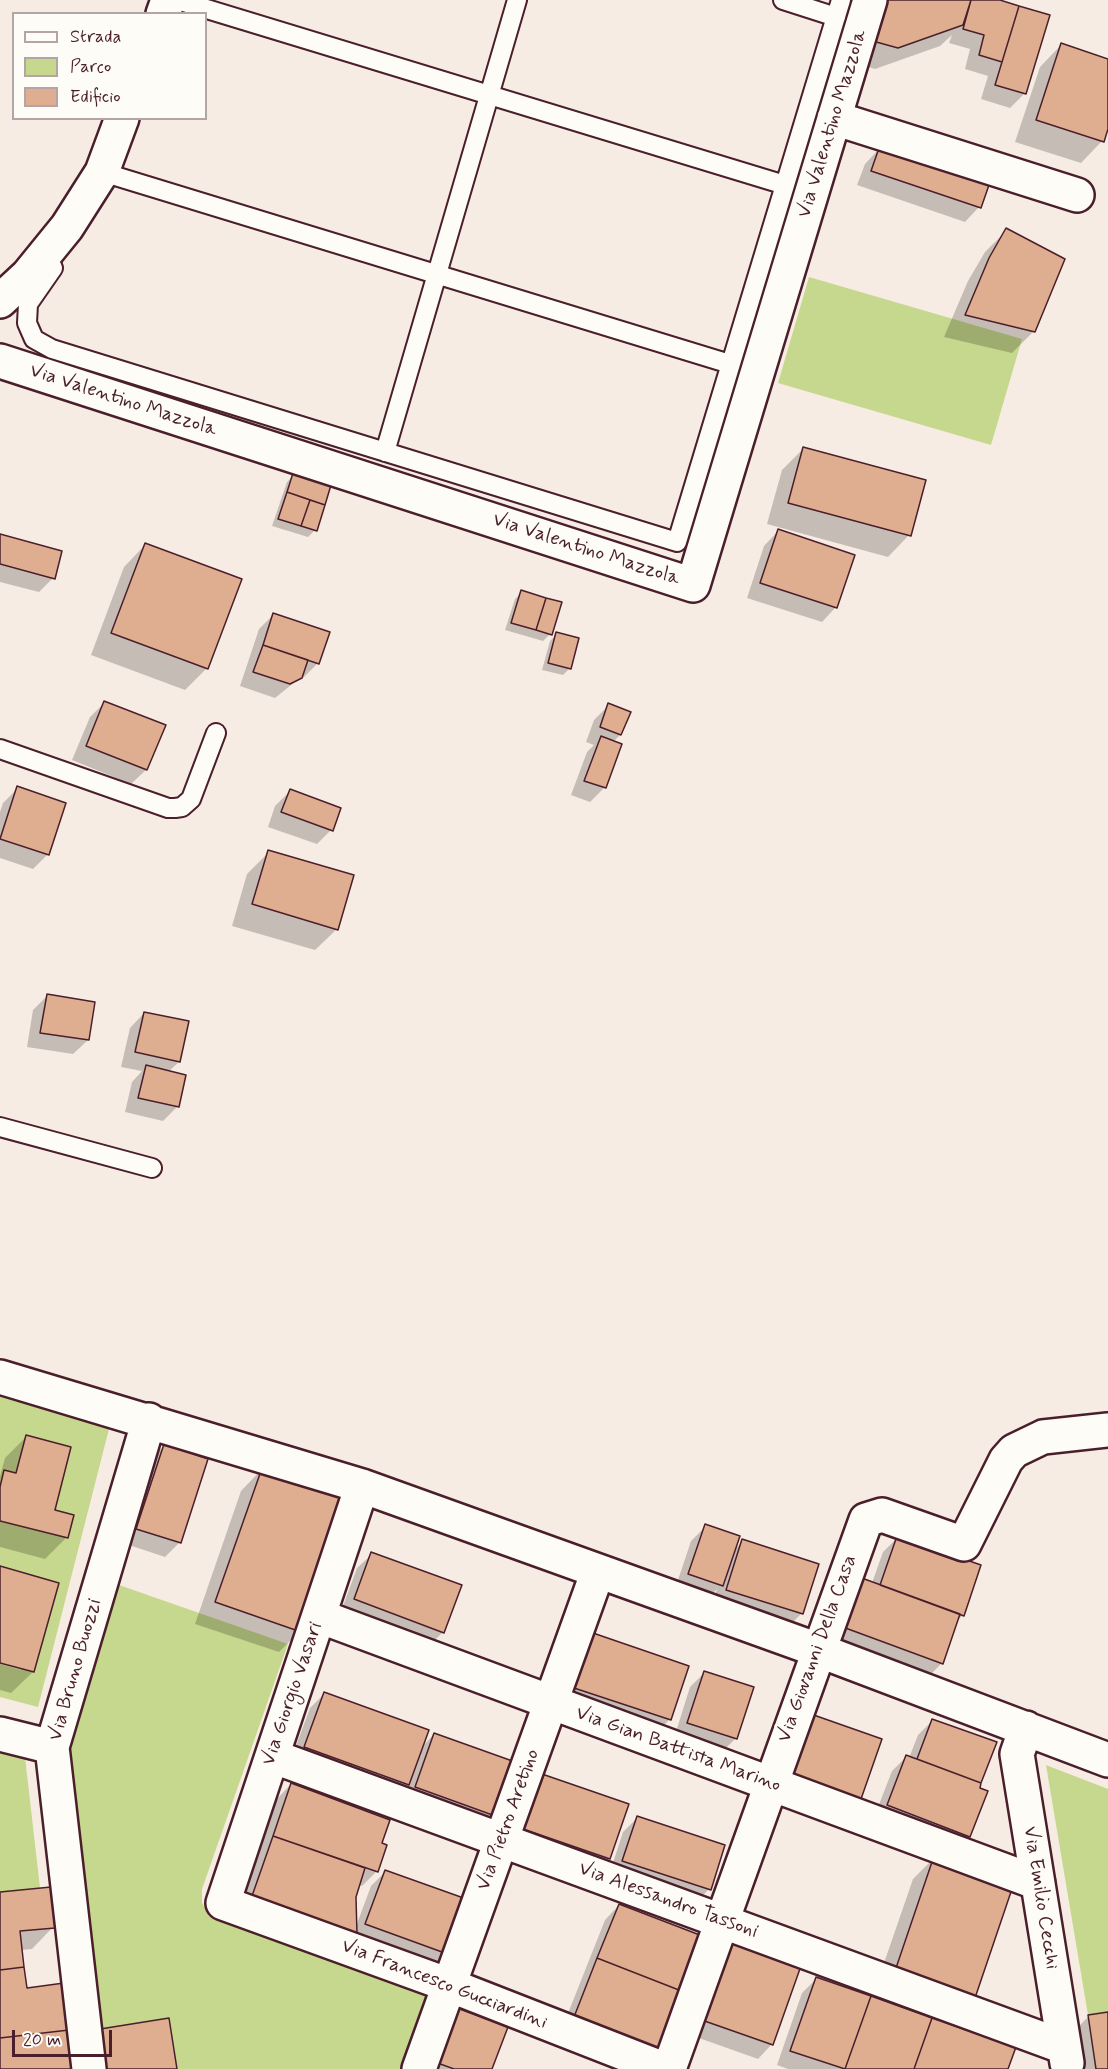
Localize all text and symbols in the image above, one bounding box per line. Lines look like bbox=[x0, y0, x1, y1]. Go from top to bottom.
legend bbox=[12, 12, 207, 120]
text: Strada bbox=[70, 25, 121, 49]
street label: Via Valentino Mazzola bbox=[793, 27, 873, 221]
text: Parco bbox=[70, 55, 111, 79]
text: Edificio bbox=[70, 85, 121, 109]
street label: Via Valentino Mazzola bbox=[26, 359, 220, 443]
street label: Via Valentino Mazzola bbox=[489, 508, 683, 592]
street label: Via Giovanni Della Casa bbox=[773, 1552, 863, 1746]
street label: Via Bruno Buozzi bbox=[44, 1596, 108, 1744]
street label: Via Giorgio Vasari bbox=[257, 1619, 329, 1769]
street label: Via Gian Battista Marino bbox=[572, 1702, 784, 1798]
street label: Via Pietro Aretino bbox=[472, 1746, 546, 1894]
street label: Via Emilio Cecchi bbox=[1017, 1825, 1063, 1971]
street label: Via Alessandro Tassoni bbox=[575, 1857, 761, 1945]
street label: Via Francesco Gucciardini bbox=[338, 1935, 550, 2035]
scale bar bbox=[15, 2018, 116, 2056]
text: 20 m bbox=[23, 2028, 61, 2052]

